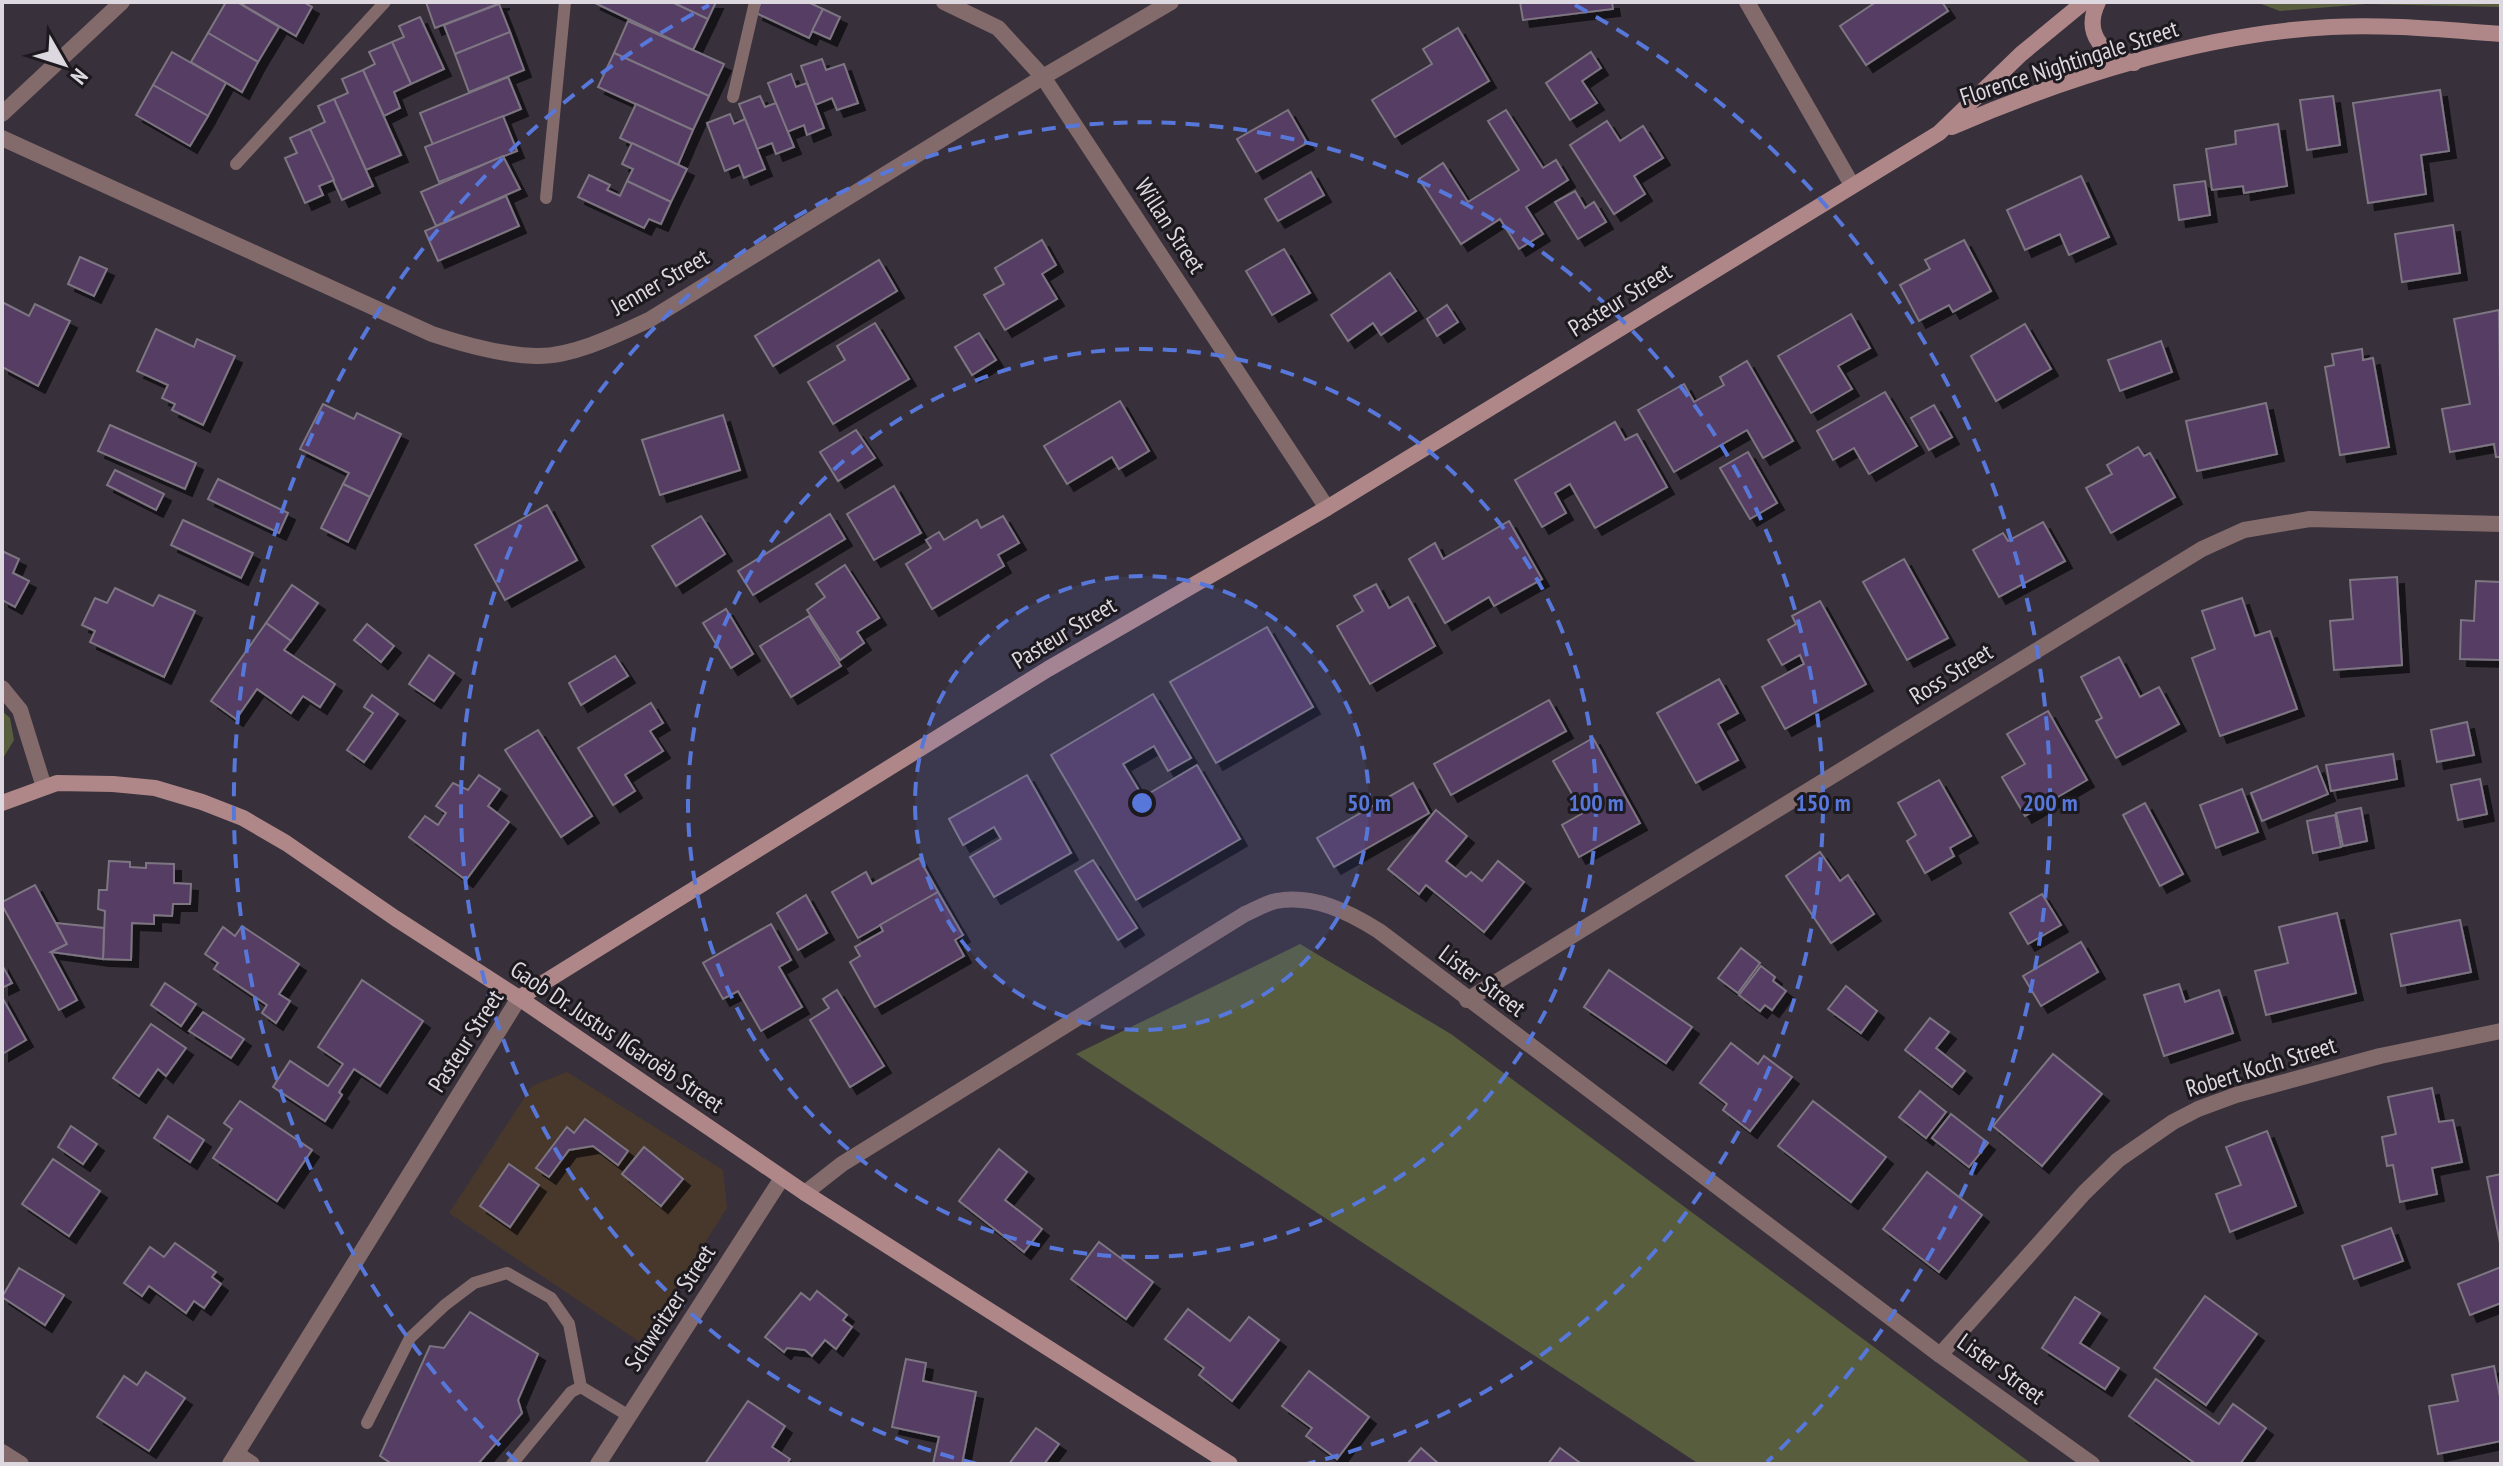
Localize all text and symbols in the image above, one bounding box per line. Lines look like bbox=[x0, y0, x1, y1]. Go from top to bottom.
street label: Florence Nightingale Street bbox=[1956, 12, 2182, 112]
north arrow bbox=[24, 24, 104, 104]
text: N bbox=[65, 63, 94, 90]
street label: Willan Street bbox=[1128, 172, 1213, 280]
street label: Jenner Street bbox=[604, 241, 715, 322]
street label: Pasteur Street bbox=[1562, 255, 1677, 343]
street label: Pasteur Street bbox=[1006, 589, 1122, 676]
street label: Ross Street bbox=[1904, 636, 1998, 711]
text: 50 m bbox=[1347, 787, 1391, 818]
text: 100 m bbox=[1568, 787, 1624, 818]
text: 150 m bbox=[1795, 787, 1851, 818]
text: 200 m bbox=[2022, 787, 2078, 818]
centre of rings bbox=[1128, 789, 1156, 817]
street label: Lister Street bbox=[1433, 938, 1532, 1024]
street label: Gaob Dr. Justus ǁGaroëb Street bbox=[505, 954, 730, 1120]
street label: Pasteur Street bbox=[421, 983, 510, 1098]
street label: Robert Koch Street bbox=[2182, 1029, 2340, 1104]
street label: Schweitzer Street bbox=[617, 1238, 722, 1377]
street label: Lister Street bbox=[1951, 1326, 2052, 1411]

